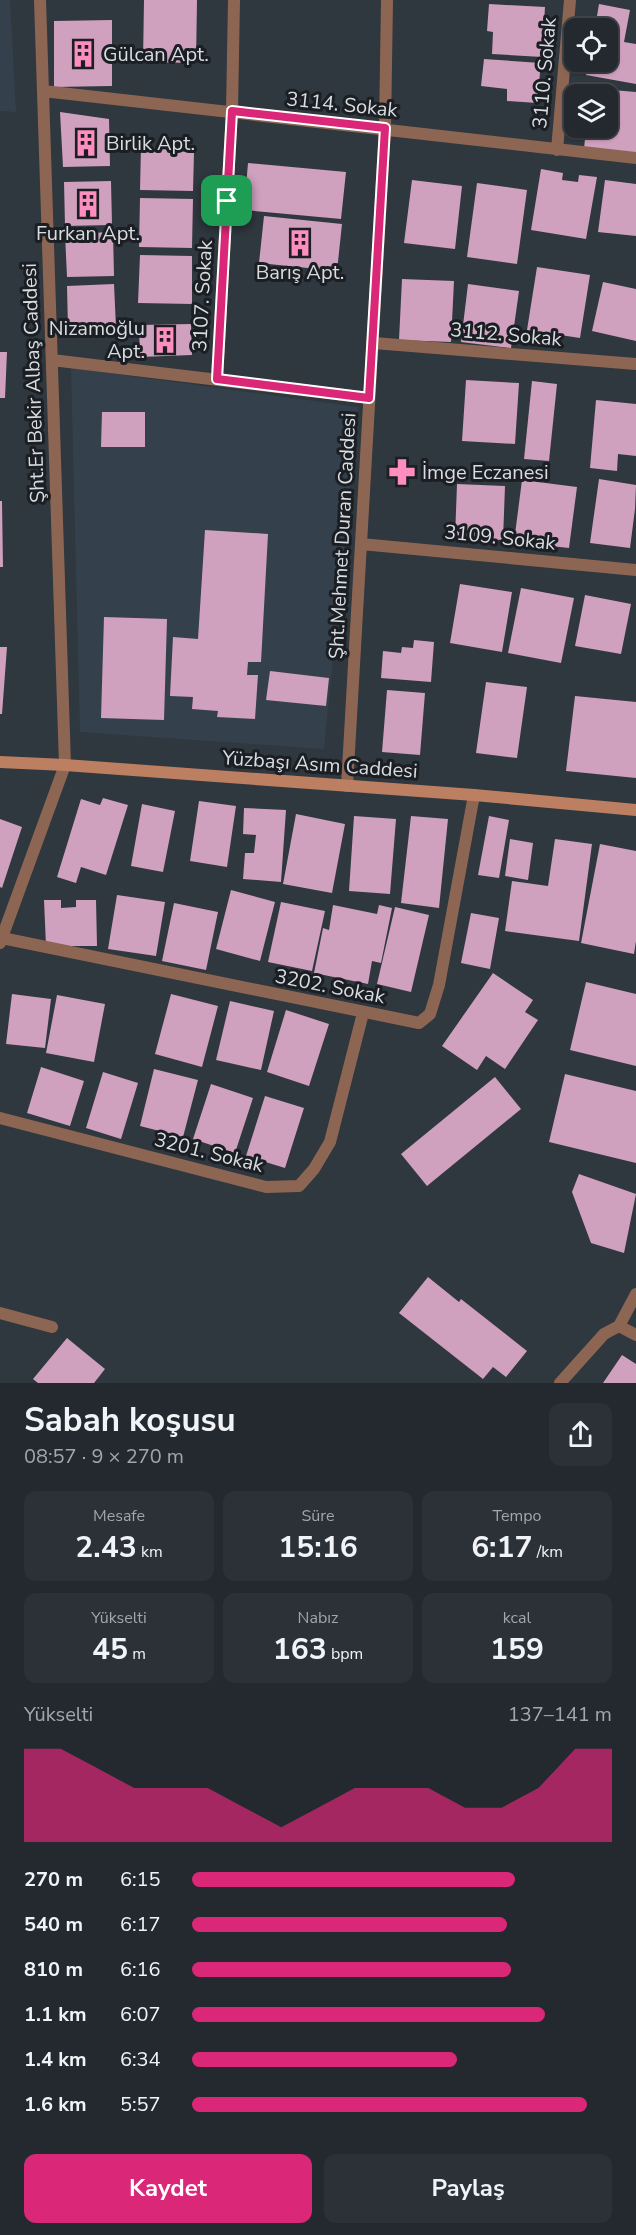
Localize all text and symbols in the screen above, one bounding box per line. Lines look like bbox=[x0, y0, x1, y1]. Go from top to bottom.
street label: 3110. Sokak bbox=[526, 15, 563, 130]
map controls bbox=[564, 18, 618, 138]
button: locate bbox=[564, 18, 618, 72]
building icon: Gülcan Apt. bbox=[68, 39, 98, 69]
place label: Gülcan Apt. bbox=[103, 41, 209, 68]
button: layers bbox=[564, 84, 618, 138]
street label: 3114. Sokak bbox=[285, 85, 400, 124]
building icon: Birlik Apt. bbox=[71, 128, 101, 158]
place label: Birlik Apt. bbox=[106, 130, 195, 157]
pin bbox=[201, 175, 252, 226]
icon: arrive bbox=[210, 184, 243, 217]
building icon: Furkan Apt. bbox=[73, 189, 103, 219]
place label: Furkan Apt. bbox=[36, 220, 140, 247]
building icon: Barış Apt. bbox=[285, 228, 315, 258]
street label: 3107. Sokak bbox=[186, 239, 219, 352]
place label: Barış Apt. bbox=[256, 259, 344, 286]
street label: Şht.Er Bekir Albaş Caddesi bbox=[16, 263, 51, 503]
place label: Nizamoğlu Apt. bbox=[49, 315, 145, 365]
street label: 3112. Sokak bbox=[449, 316, 564, 353]
building icon: Nizamoğlu Apt. bbox=[150, 325, 180, 355]
street label: Şht.Mehmet Duran Caddesi bbox=[323, 412, 362, 660]
pharmacy icon: İmge Eczanesi bbox=[387, 457, 417, 487]
place label: İmge Eczanesi bbox=[422, 459, 549, 486]
street label: 3109. Sokak bbox=[443, 518, 558, 557]
street label: Yüzbaşı Asım Caddesi bbox=[220, 744, 418, 785]
street label: 3202. Sokak bbox=[273, 963, 388, 1011]
street label: 3201. Sokak bbox=[151, 1126, 267, 1179]
text: Sabah koşusu bbox=[24, 1398, 236, 1443]
button: share bbox=[549, 1403, 612, 1466]
text: 08:57 · 9 × 270 m bbox=[24, 1443, 184, 1470]
text: Mesafe bbox=[93, 1505, 145, 1527]
text: Süre bbox=[302, 1505, 334, 1527]
text: Tempo bbox=[493, 1505, 541, 1527]
text: 2.43 bbox=[75, 1527, 137, 1568]
text: 15:16 bbox=[278, 1527, 358, 1568]
text: 6:17 bbox=[471, 1527, 533, 1568]
text: km bbox=[137, 1541, 163, 1563]
text: /km bbox=[533, 1541, 563, 1563]
text: Yükselti bbox=[91, 1607, 147, 1629]
text: Nabız bbox=[298, 1607, 338, 1629]
text: kcal bbox=[503, 1607, 531, 1629]
text: 45 bbox=[92, 1629, 128, 1670]
text: 163 bbox=[273, 1629, 327, 1670]
text: 159 bbox=[490, 1629, 544, 1670]
text: m bbox=[128, 1643, 146, 1665]
text: bpm bbox=[327, 1643, 363, 1665]
text: Yükselti bbox=[24, 1701, 93, 1728]
text: 137–141 m bbox=[508, 1701, 612, 1728]
text: 270 m bbox=[24, 1866, 83, 1893]
text: 6:15 bbox=[120, 1866, 161, 1893]
text: 540 m bbox=[24, 1911, 83, 1938]
text: 6:17 bbox=[120, 1911, 161, 1938]
text: 810 m bbox=[24, 1956, 83, 1983]
text: 6:16 bbox=[120, 1956, 161, 1983]
text: 1.1 km bbox=[24, 2001, 87, 2028]
text: 6:07 bbox=[120, 2001, 161, 2028]
text: 1.4 km bbox=[24, 2046, 87, 2073]
text: 6:34 bbox=[120, 2046, 161, 2073]
text: 1.6 km bbox=[24, 2091, 87, 2118]
text: 5:57 bbox=[120, 2091, 161, 2118]
button: Kaydet bbox=[24, 2154, 312, 2223]
button: Paylaş bbox=[324, 2154, 612, 2223]

